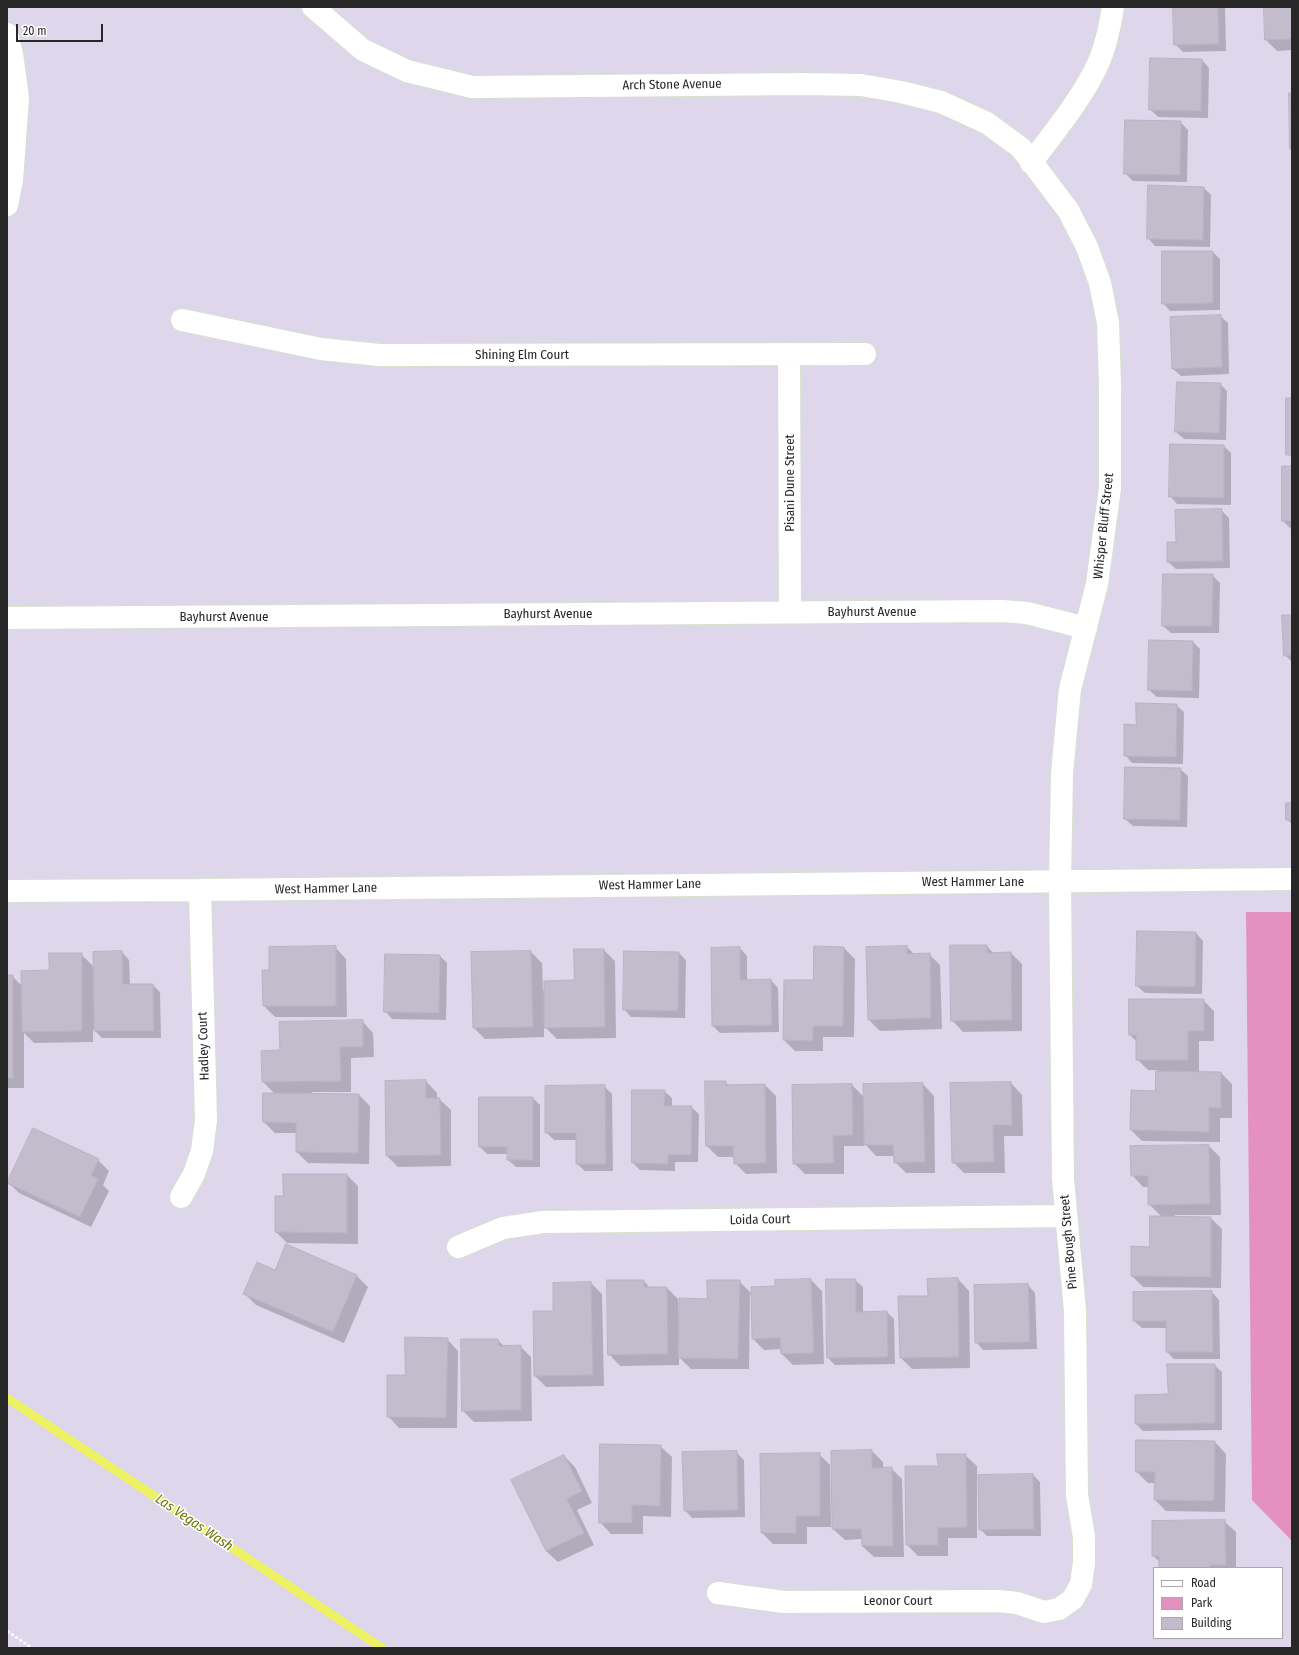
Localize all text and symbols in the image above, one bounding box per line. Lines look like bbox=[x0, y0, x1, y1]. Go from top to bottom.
scale bar bbox=[18, 16, 105, 42]
text: 20 m bbox=[23, 24, 47, 38]
street label: Arch Stone Avenue bbox=[622, 76, 722, 94]
street label: Shining Elm Court bbox=[475, 347, 569, 363]
street label: Pisani Dune Street bbox=[782, 434, 798, 532]
street label: Whisper Bluff Street bbox=[1091, 472, 1117, 580]
street label: Bayhurst Avenue bbox=[827, 604, 917, 620]
street label: Bayhurst Avenue bbox=[503, 606, 593, 622]
street label: Bayhurst Avenue bbox=[179, 609, 269, 625]
street label: West Hammer Lane bbox=[922, 874, 1024, 890]
street label: West Hammer Lane bbox=[599, 876, 701, 894]
street label: West Hammer Lane bbox=[275, 880, 377, 898]
street label: Hadley Court bbox=[195, 1011, 213, 1081]
street label: Pine Bough Street bbox=[1057, 1194, 1081, 1290]
street label: Loida Court bbox=[729, 1212, 791, 1228]
water label: Las Vegas Wash bbox=[152, 1491, 236, 1555]
legend bbox=[1153, 1567, 1283, 1639]
text: Road bbox=[1191, 1576, 1216, 1590]
street label: Leonor Court bbox=[864, 1593, 932, 1609]
text: Park bbox=[1191, 1596, 1212, 1610]
text: Building bbox=[1191, 1616, 1231, 1630]

